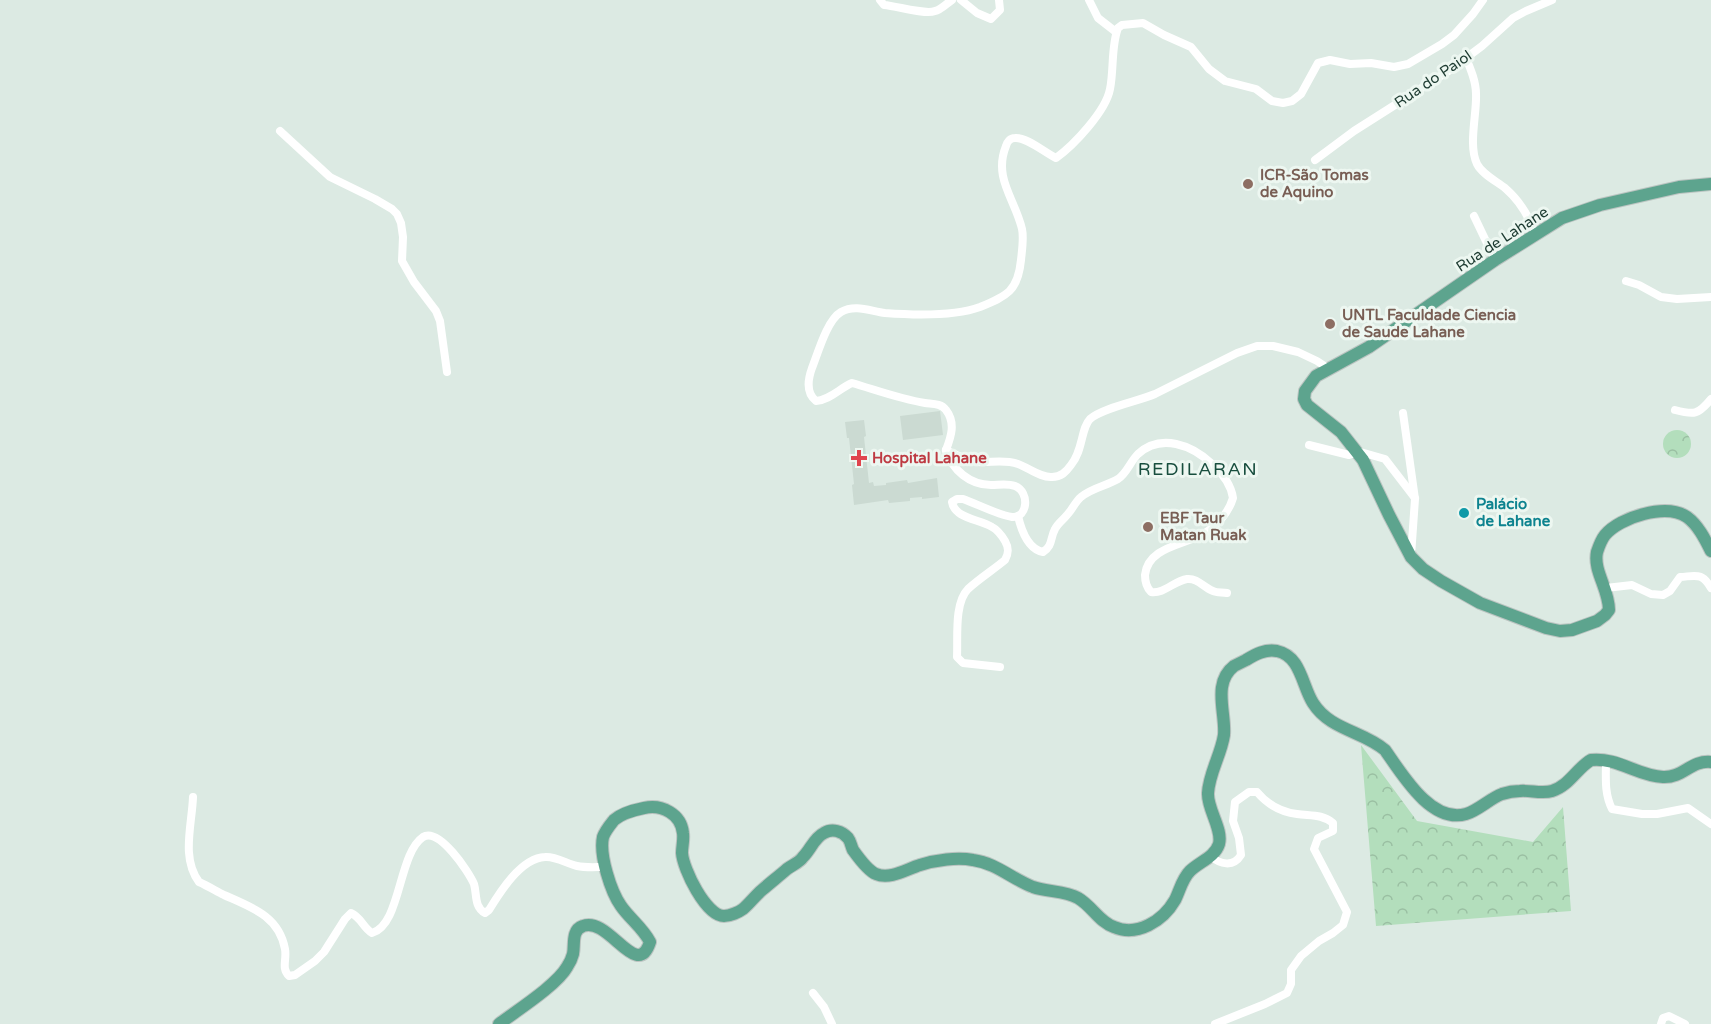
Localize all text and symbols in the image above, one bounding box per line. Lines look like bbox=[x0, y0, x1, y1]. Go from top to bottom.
street label: Rua do Paiol bbox=[1391, 47, 1475, 111]
place label: ICR-São Tomas de Aquino bbox=[1260, 166, 1369, 202]
marker: ICR-São Tomas de Aquino bbox=[1241, 177, 1255, 191]
street label: Rua de Lahane bbox=[1453, 203, 1551, 275]
place label: UNTL Faculdade Ciencia de Saude Lahane bbox=[1342, 306, 1516, 341]
marker: UNTL Faculdade Ciencia de Saude Lahane bbox=[1323, 317, 1337, 331]
marker: Hospital Lahane bbox=[850, 449, 868, 467]
place label: Hospital Lahane bbox=[872, 449, 987, 468]
district label: REDILARAN bbox=[1138, 458, 1258, 480]
place label: Palácio de Lahane bbox=[1476, 495, 1551, 530]
marker: Palácio de Lahane bbox=[1457, 506, 1471, 520]
place label: EBF Taur Matan Ruak bbox=[1160, 509, 1246, 544]
marker: EBF Taur Matan Ruak bbox=[1141, 520, 1155, 534]

